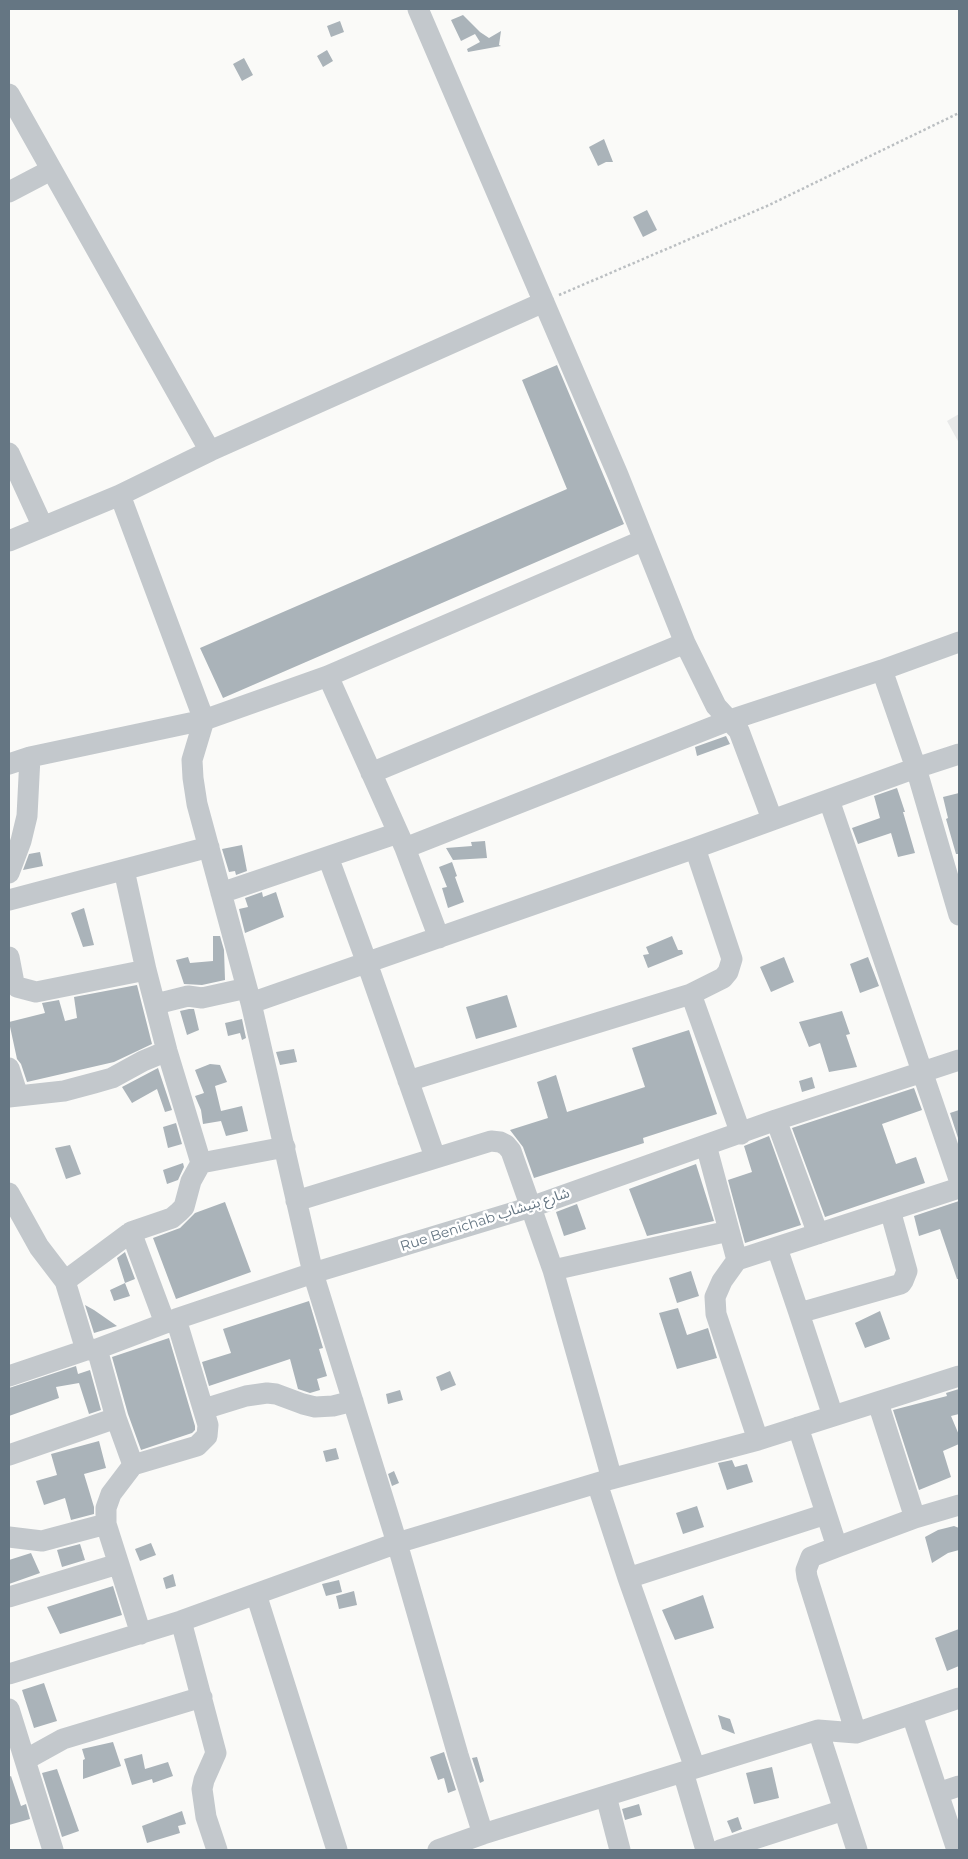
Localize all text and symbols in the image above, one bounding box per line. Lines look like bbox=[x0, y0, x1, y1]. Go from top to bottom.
street label: Rue Benichab شارع بنيشاب bbox=[398, 1185, 572, 1255]

